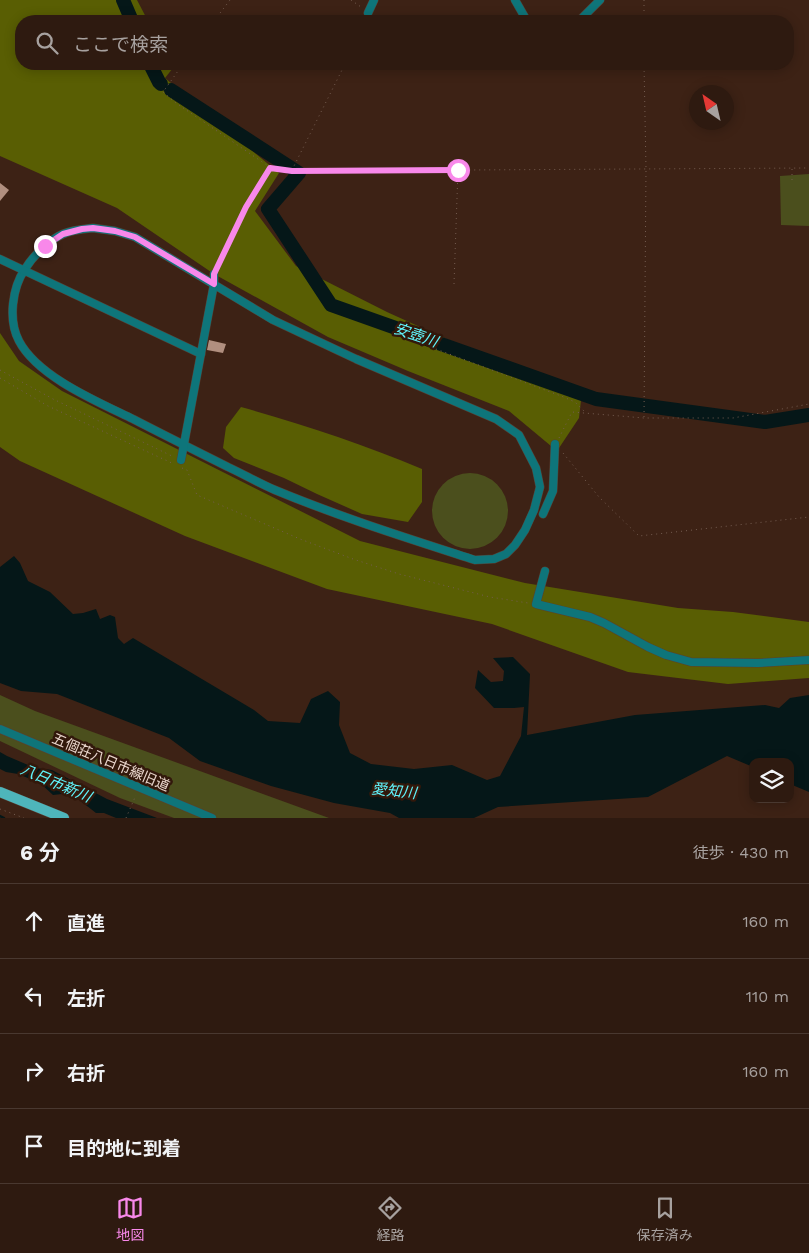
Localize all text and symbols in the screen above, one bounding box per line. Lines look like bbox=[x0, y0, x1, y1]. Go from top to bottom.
search box bbox=[15, 15, 794, 70]
icon: search bbox=[33, 29, 61, 57]
text: ここで検索 bbox=[73, 33, 168, 56]
north arrow bbox=[689, 85, 734, 130]
route start bbox=[447, 159, 470, 182]
route end bbox=[34, 235, 57, 258]
water label: 安壺川 bbox=[392, 319, 442, 351]
street label: 五個荘八日市線旧道 bbox=[50, 730, 172, 794]
map controls bbox=[749, 758, 794, 803]
button: layers bbox=[749, 758, 794, 803]
water label: 八日市新川 bbox=[18, 760, 96, 807]
water label: 愛知川 bbox=[371, 780, 419, 803]
text: 6 分 bbox=[20, 840, 60, 865]
text: 徒歩 · 430 m bbox=[693, 843, 789, 862]
icon: ahead bbox=[20, 907, 48, 935]
text: 直進 bbox=[67, 912, 105, 935]
text: 160 m bbox=[742, 912, 789, 931]
icon: left bbox=[20, 982, 48, 1010]
text: 左折 bbox=[67, 987, 105, 1010]
text: 110 m bbox=[746, 987, 789, 1006]
icon: right bbox=[20, 1057, 48, 1085]
text: 右折 bbox=[67, 1062, 105, 1085]
text: 160 m bbox=[742, 1062, 789, 1081]
icon: arrive bbox=[20, 1132, 48, 1160]
text: 目的地に到着 bbox=[67, 1137, 181, 1160]
tab: 地図 bbox=[116, 1194, 144, 1244]
tab: 経路 bbox=[376, 1194, 404, 1244]
tab: 保存済み bbox=[637, 1194, 693, 1244]

